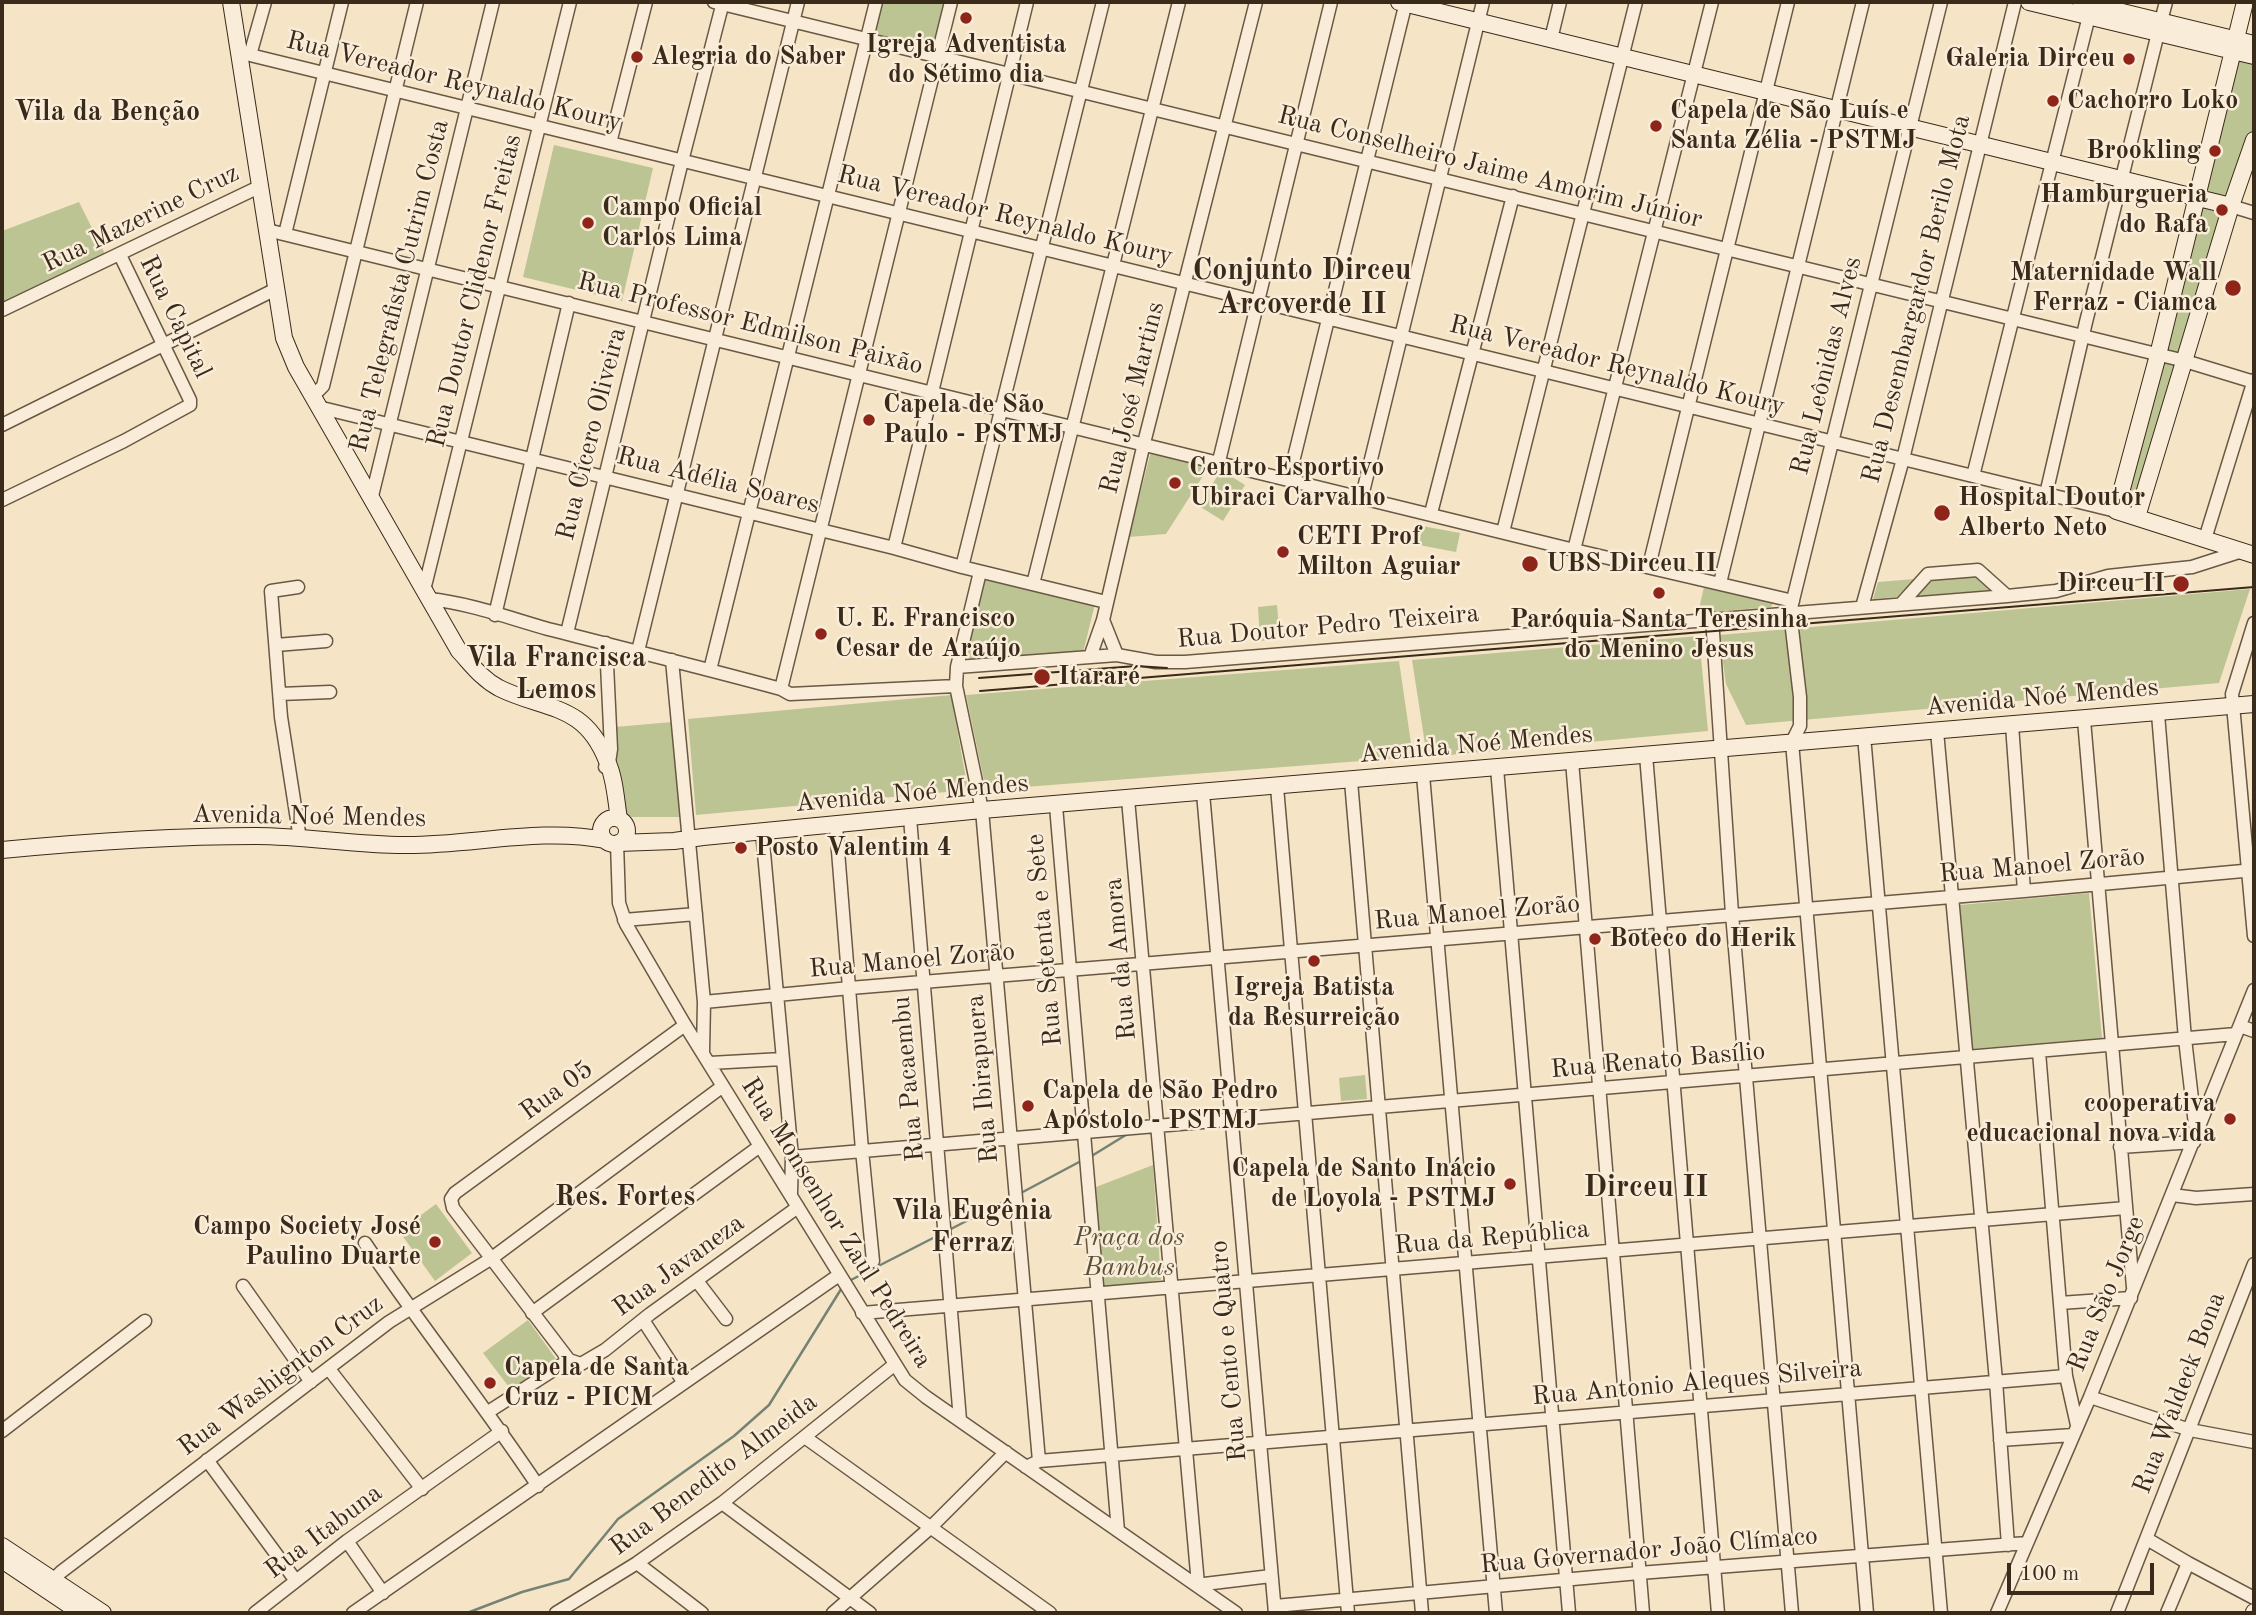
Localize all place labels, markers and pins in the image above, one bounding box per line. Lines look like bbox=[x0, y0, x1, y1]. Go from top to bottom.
marker: Igreja Adventista do Sétimo dia bbox=[958, 10, 974, 26]
place label: Igreja Adventista do Sétimo dia bbox=[866, 29, 1066, 90]
place label: Alegria do Saber bbox=[651, 41, 846, 73]
place label: Galeria Dirceu bbox=[1945, 43, 2115, 75]
marker: Alegria do Saber bbox=[629, 49, 645, 65]
marker: Galeria Dirceu bbox=[2121, 51, 2137, 67]
place label: Cachorro Loko bbox=[2067, 85, 2238, 117]
marker: Cachorro Loko bbox=[2045, 93, 2061, 109]
place label: Capela de São Luís e Santa Zélia - PSTMJ bbox=[1670, 95, 1916, 156]
marker: Capela de São Luís e Santa Zélia - PSTMJ bbox=[1648, 118, 1664, 134]
place label: Brookling bbox=[2086, 135, 2201, 167]
marker: Brookling bbox=[2207, 143, 2223, 159]
place label: Hamburgueria do Rafa bbox=[2040, 179, 2208, 241]
place label: Campo Oficial Carlos Lima bbox=[602, 192, 762, 254]
marker: Hamburgueria do Rafa bbox=[2214, 202, 2230, 218]
marker: Campo Oficial Carlos Lima bbox=[580, 215, 596, 231]
place label: Maternidade Wall Ferraz - Ciamca bbox=[2010, 257, 2217, 318]
marker: Maternidade Wall Ferraz - Ciamca bbox=[2223, 278, 2243, 298]
place label: Capela de São Paulo - PSTMJ bbox=[883, 389, 1063, 450]
marker: Capela de São Paulo - PSTMJ bbox=[861, 412, 877, 428]
place label: Centro Esportivo Ubiraci Carvalho bbox=[1189, 452, 1386, 514]
marker: Centro Esportivo Ubiraci Carvalho bbox=[1167, 475, 1183, 491]
place label: Hospital Doutor Alberto Neto bbox=[1958, 482, 2145, 544]
marker: Hospital Doutor Alberto Neto bbox=[1932, 503, 1952, 523]
place label: CETI Prof Milton Aguiar bbox=[1297, 521, 1461, 582]
marker: CETI Prof Milton Aguiar bbox=[1275, 544, 1291, 560]
place label: UBS Dirceu II bbox=[1546, 548, 1717, 580]
marker: UBS Dirceu II bbox=[1520, 554, 1540, 574]
place label: Dirceu II bbox=[2057, 568, 2165, 600]
marker: Dirceu II bbox=[2171, 574, 2191, 594]
marker: Paróquia Santa Teresinha do Menino Jesus bbox=[1651, 585, 1667, 601]
place label: U. E. Francisco Cesar de Araújo bbox=[835, 603, 1021, 664]
place label: Paróquia Santa Teresinha do Menino Jesus bbox=[1510, 604, 1808, 666]
marker: U. E. Francisco Cesar de Araújo bbox=[813, 626, 829, 642]
place label: Itararé bbox=[1058, 661, 1140, 693]
marker: Itararé bbox=[1032, 667, 1052, 687]
place label: Posto Valentim 4 bbox=[755, 832, 952, 864]
marker: Posto Valentim 4 bbox=[733, 840, 749, 856]
place label: Boteco do Herik bbox=[1609, 923, 1796, 955]
marker: Boteco do Herik bbox=[1587, 931, 1603, 947]
marker: Igreja Batista da Resurreição bbox=[1306, 953, 1322, 969]
place label: Igreja Batista da Resurreição bbox=[1228, 972, 1400, 1034]
place label: Capela de São Pedro Apóstolo - PSTMJ bbox=[1042, 1075, 1278, 1136]
place label: cooperativa educacional nova vida bbox=[1966, 1088, 2216, 1150]
marker: Capela de São Pedro Apóstolo - PSTMJ bbox=[1020, 1098, 1036, 1114]
marker: cooperativa educacional nova vida bbox=[2222, 1111, 2238, 1127]
place label: Capela de Santo Inácio de Loyola - PSTMJ bbox=[1231, 1153, 1496, 1214]
marker: Capela de Santo Inácio de Loyola - PSTMJ bbox=[1502, 1176, 1518, 1192]
place label: Campo Society José Paulino Duarte bbox=[193, 1211, 421, 1272]
marker: Campo Society José Paulino Duarte bbox=[427, 1234, 443, 1250]
place label: Capela de Santa Cruz - PICM bbox=[504, 1352, 689, 1414]
marker: Capela de Santa Cruz - PICM bbox=[482, 1375, 498, 1391]

